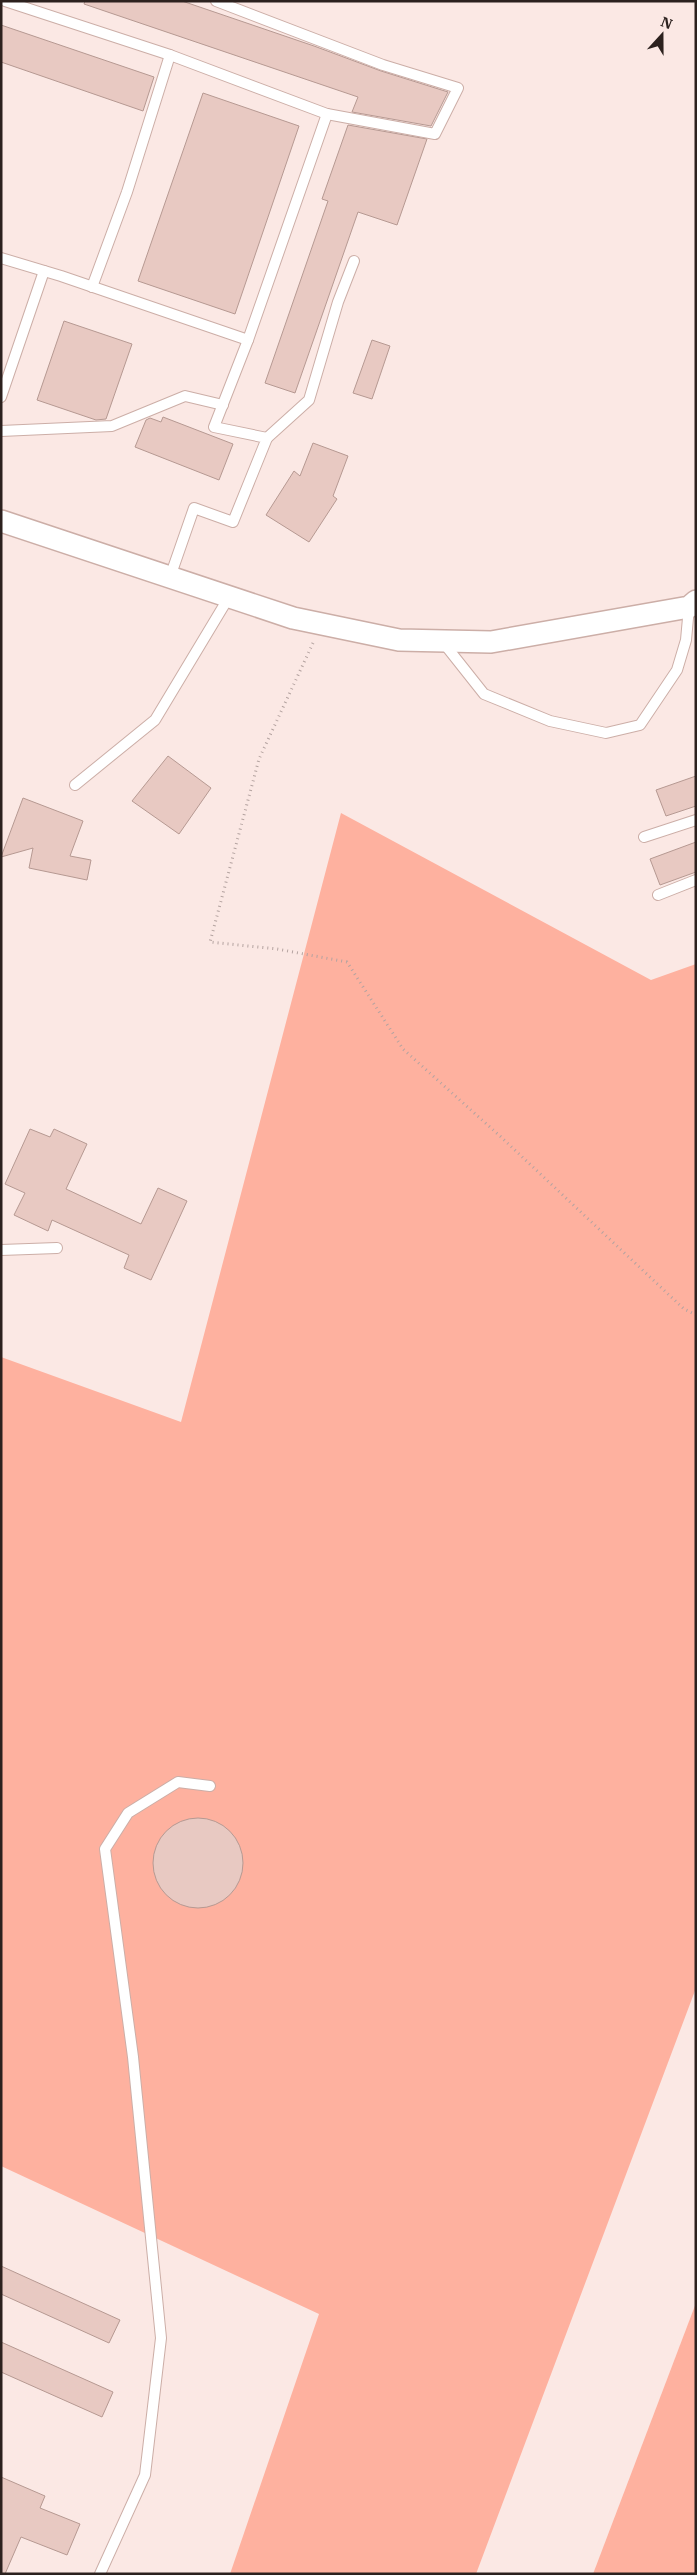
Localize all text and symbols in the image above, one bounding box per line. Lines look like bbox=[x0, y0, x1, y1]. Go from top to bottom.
north arrow bbox=[637, 10, 687, 60]
text: N bbox=[658, 12, 675, 33]

